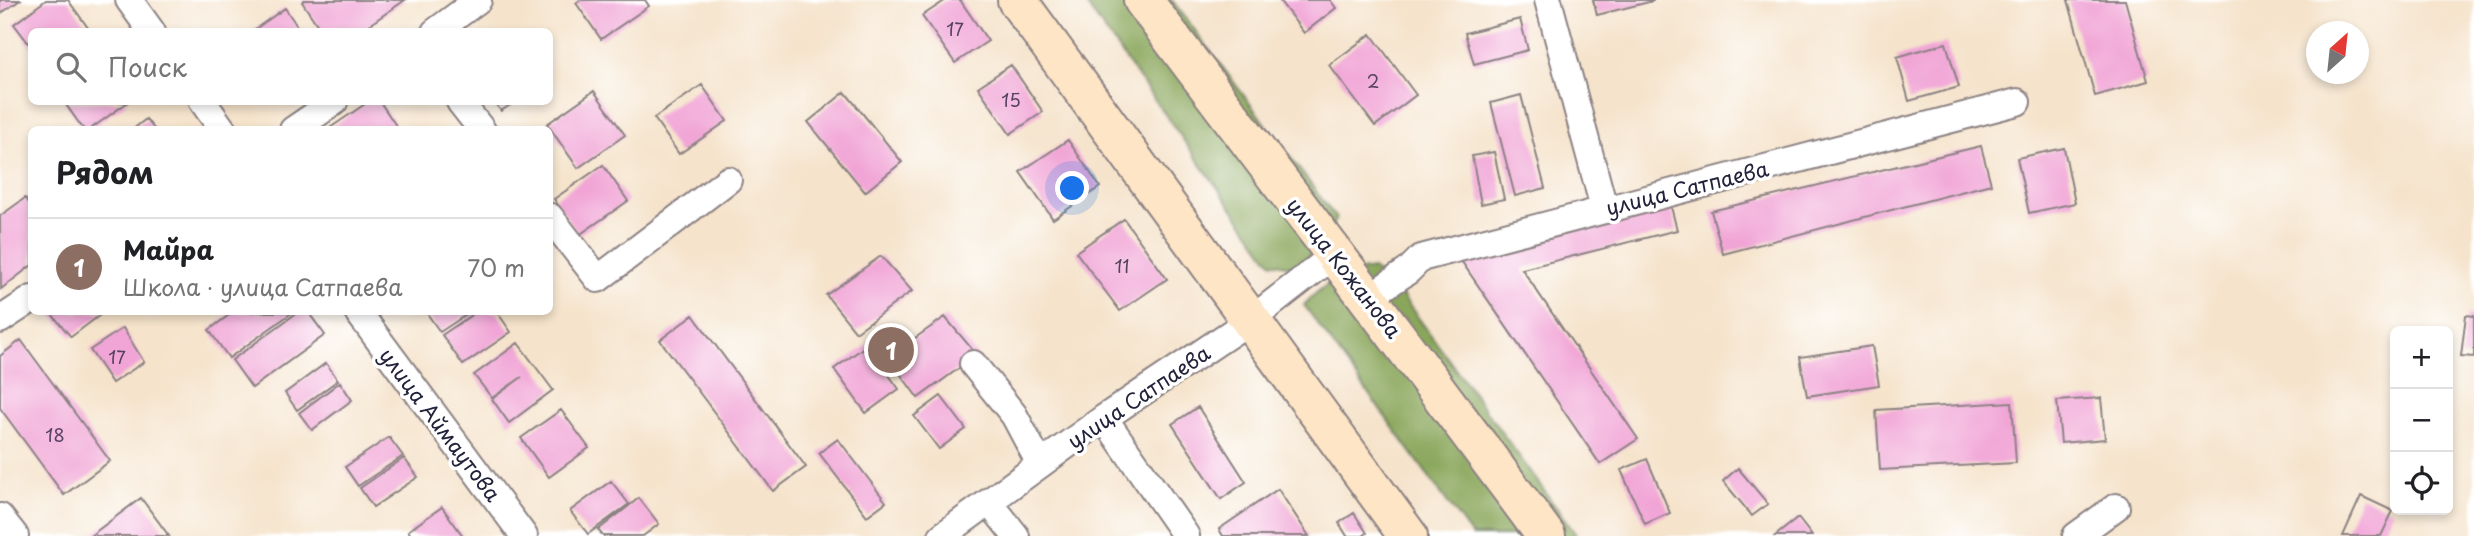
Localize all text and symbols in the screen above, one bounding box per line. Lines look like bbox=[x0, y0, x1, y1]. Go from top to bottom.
house number: 17 bbox=[946, 15, 964, 42]
north arrow bbox=[2306, 21, 2369, 84]
search box bbox=[28, 28, 553, 105]
text: Поиск bbox=[108, 47, 187, 86]
icon: search bbox=[52, 48, 90, 86]
house number: 2 bbox=[1367, 67, 1379, 94]
house number: 15 bbox=[1001, 86, 1021, 113]
text: Рядом bbox=[56, 149, 154, 194]
street label: улица Сатпаева bbox=[1602, 151, 1772, 223]
your location bbox=[1055, 171, 1089, 205]
street label: улица Кожанова bbox=[1280, 190, 1410, 344]
text: Майра bbox=[123, 230, 214, 269]
text: 1 bbox=[74, 250, 85, 285]
text: 70 m bbox=[467, 250, 525, 285]
house number: 11 bbox=[1114, 252, 1130, 279]
text: Школа · улица Сатпаева bbox=[123, 269, 403, 304]
pin: 1 bbox=[868, 324, 914, 376]
map controls bbox=[2390, 326, 2453, 515]
button: + bbox=[2390, 326, 2453, 389]
street label: улица Сатпаева bbox=[1060, 336, 1216, 456]
street label: улица Аймаутова bbox=[372, 340, 510, 508]
house number: 17 bbox=[108, 343, 126, 370]
button: − bbox=[2390, 389, 2453, 452]
house number: 18 bbox=[45, 421, 65, 448]
button: locate bbox=[2390, 452, 2453, 515]

